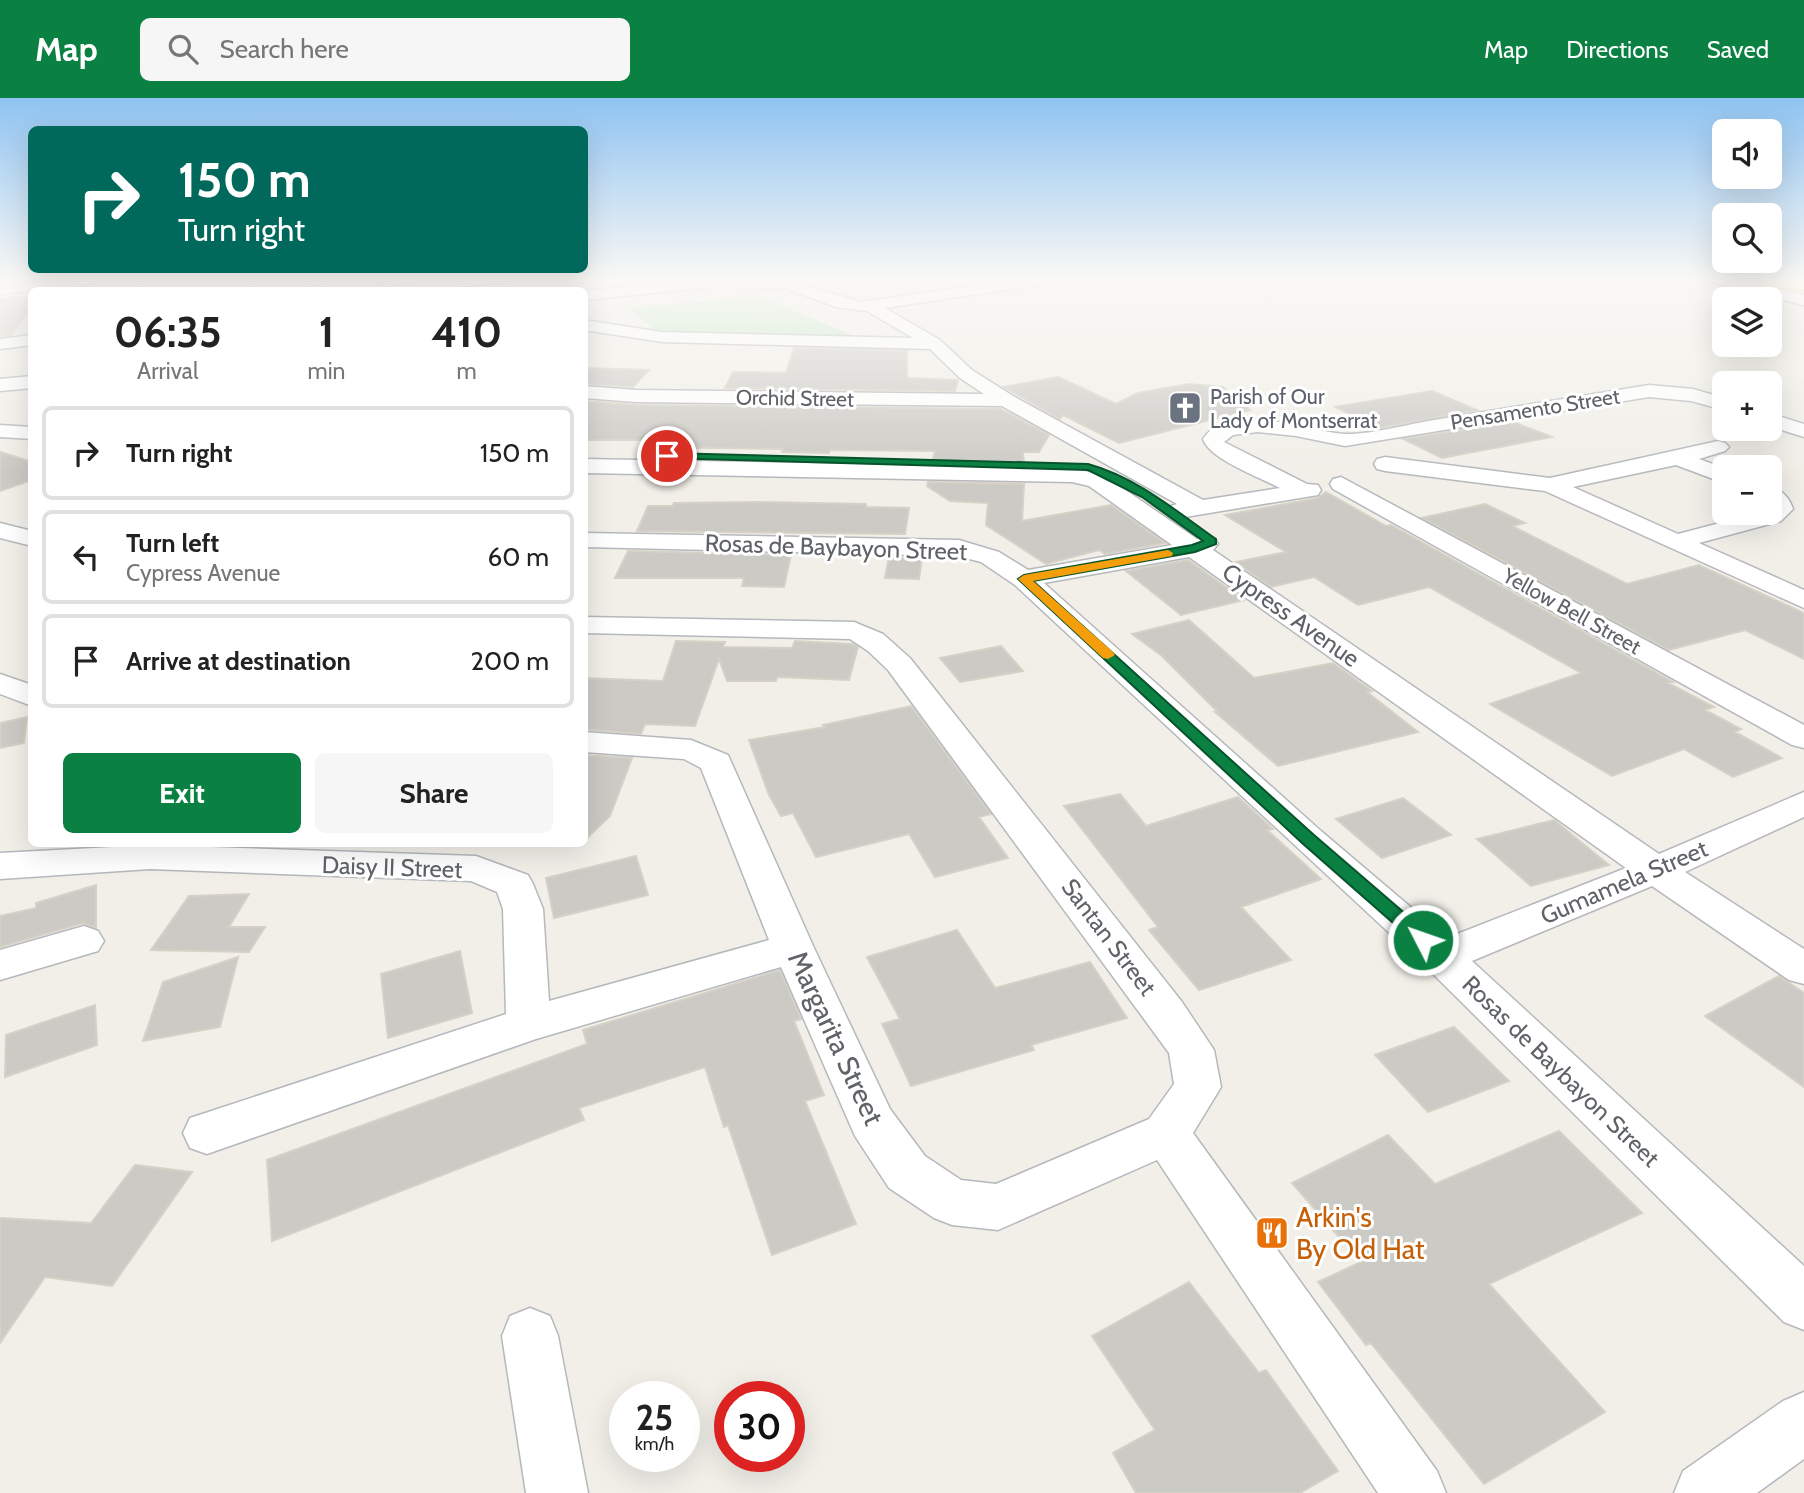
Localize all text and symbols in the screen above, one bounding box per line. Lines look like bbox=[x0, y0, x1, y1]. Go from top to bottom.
search box bbox=[140, 18, 630, 81]
text: Map bbox=[35, 29, 98, 69]
icon: search bbox=[164, 30, 202, 68]
text: Search here bbox=[220, 33, 349, 65]
text: Map bbox=[1484, 35, 1528, 64]
text: Directions bbox=[1566, 35, 1669, 64]
text: Saved bbox=[1707, 35, 1769, 64]
map controls bbox=[1712, 119, 1782, 525]
button: sound bbox=[1712, 119, 1782, 189]
text: 150 m bbox=[178, 150, 311, 209]
icon: right bbox=[63, 154, 154, 245]
button: search bbox=[1712, 203, 1782, 273]
text: Turn right bbox=[178, 210, 305, 249]
button: layers bbox=[1712, 287, 1782, 357]
text: 06:35 bbox=[114, 306, 222, 358]
text: 1 bbox=[319, 306, 334, 358]
text: 410 bbox=[431, 306, 502, 358]
text: Arrival bbox=[137, 357, 198, 385]
text: min bbox=[307, 357, 345, 385]
text: m bbox=[457, 357, 477, 385]
button: + bbox=[1712, 371, 1782, 441]
street label: Pensamento Street bbox=[1449, 383, 1621, 435]
street label: Orchid Street bbox=[736, 384, 854, 412]
place label: Parish of Our Lady of Montserrat bbox=[1210, 384, 1377, 433]
church icon: Parish of Our Lady of Montserrat bbox=[1166, 389, 1204, 427]
pin bbox=[637, 426, 697, 486]
icon: right bbox=[67, 434, 105, 472]
text: Turn right bbox=[126, 437, 232, 469]
text: 150 m bbox=[480, 437, 549, 469]
icon: arrive bbox=[648, 437, 686, 475]
button: − bbox=[1712, 455, 1782, 525]
text: Turn left bbox=[126, 527, 219, 559]
street label: Rosas de Baybayon Street bbox=[704, 528, 968, 566]
icon: left bbox=[67, 538, 105, 576]
text: 60 m bbox=[487, 541, 549, 573]
street label: Cypress Avenue bbox=[1217, 557, 1365, 673]
text: Cypress Avenue bbox=[126, 559, 280, 587]
street label: Yellow Bell Street bbox=[1498, 562, 1645, 659]
icon: arrive bbox=[67, 642, 105, 680]
text: Arrive at destination bbox=[126, 645, 351, 677]
text: 200 m bbox=[470, 645, 549, 677]
button: Exit bbox=[63, 753, 301, 833]
button: Share bbox=[315, 753, 553, 833]
street label: Gumamela Street bbox=[1536, 834, 1712, 930]
street label: Daisy II Street bbox=[321, 850, 463, 884]
street label: Santan Street bbox=[1056, 873, 1162, 1001]
position arrow bbox=[1386, 903, 1460, 977]
street label: Margarita Street bbox=[781, 946, 891, 1130]
street label: Rosas de Baybayon Street bbox=[1457, 969, 1665, 1173]
place label: Arkin's By Old Hat bbox=[1296, 1200, 1424, 1266]
restaurant icon: Arkin's By Old Hat bbox=[1253, 1214, 1291, 1252]
speed limit sign: 30 bbox=[714, 1381, 805, 1472]
text: 25 bbox=[636, 1396, 673, 1439]
text: km/h bbox=[635, 1433, 674, 1455]

